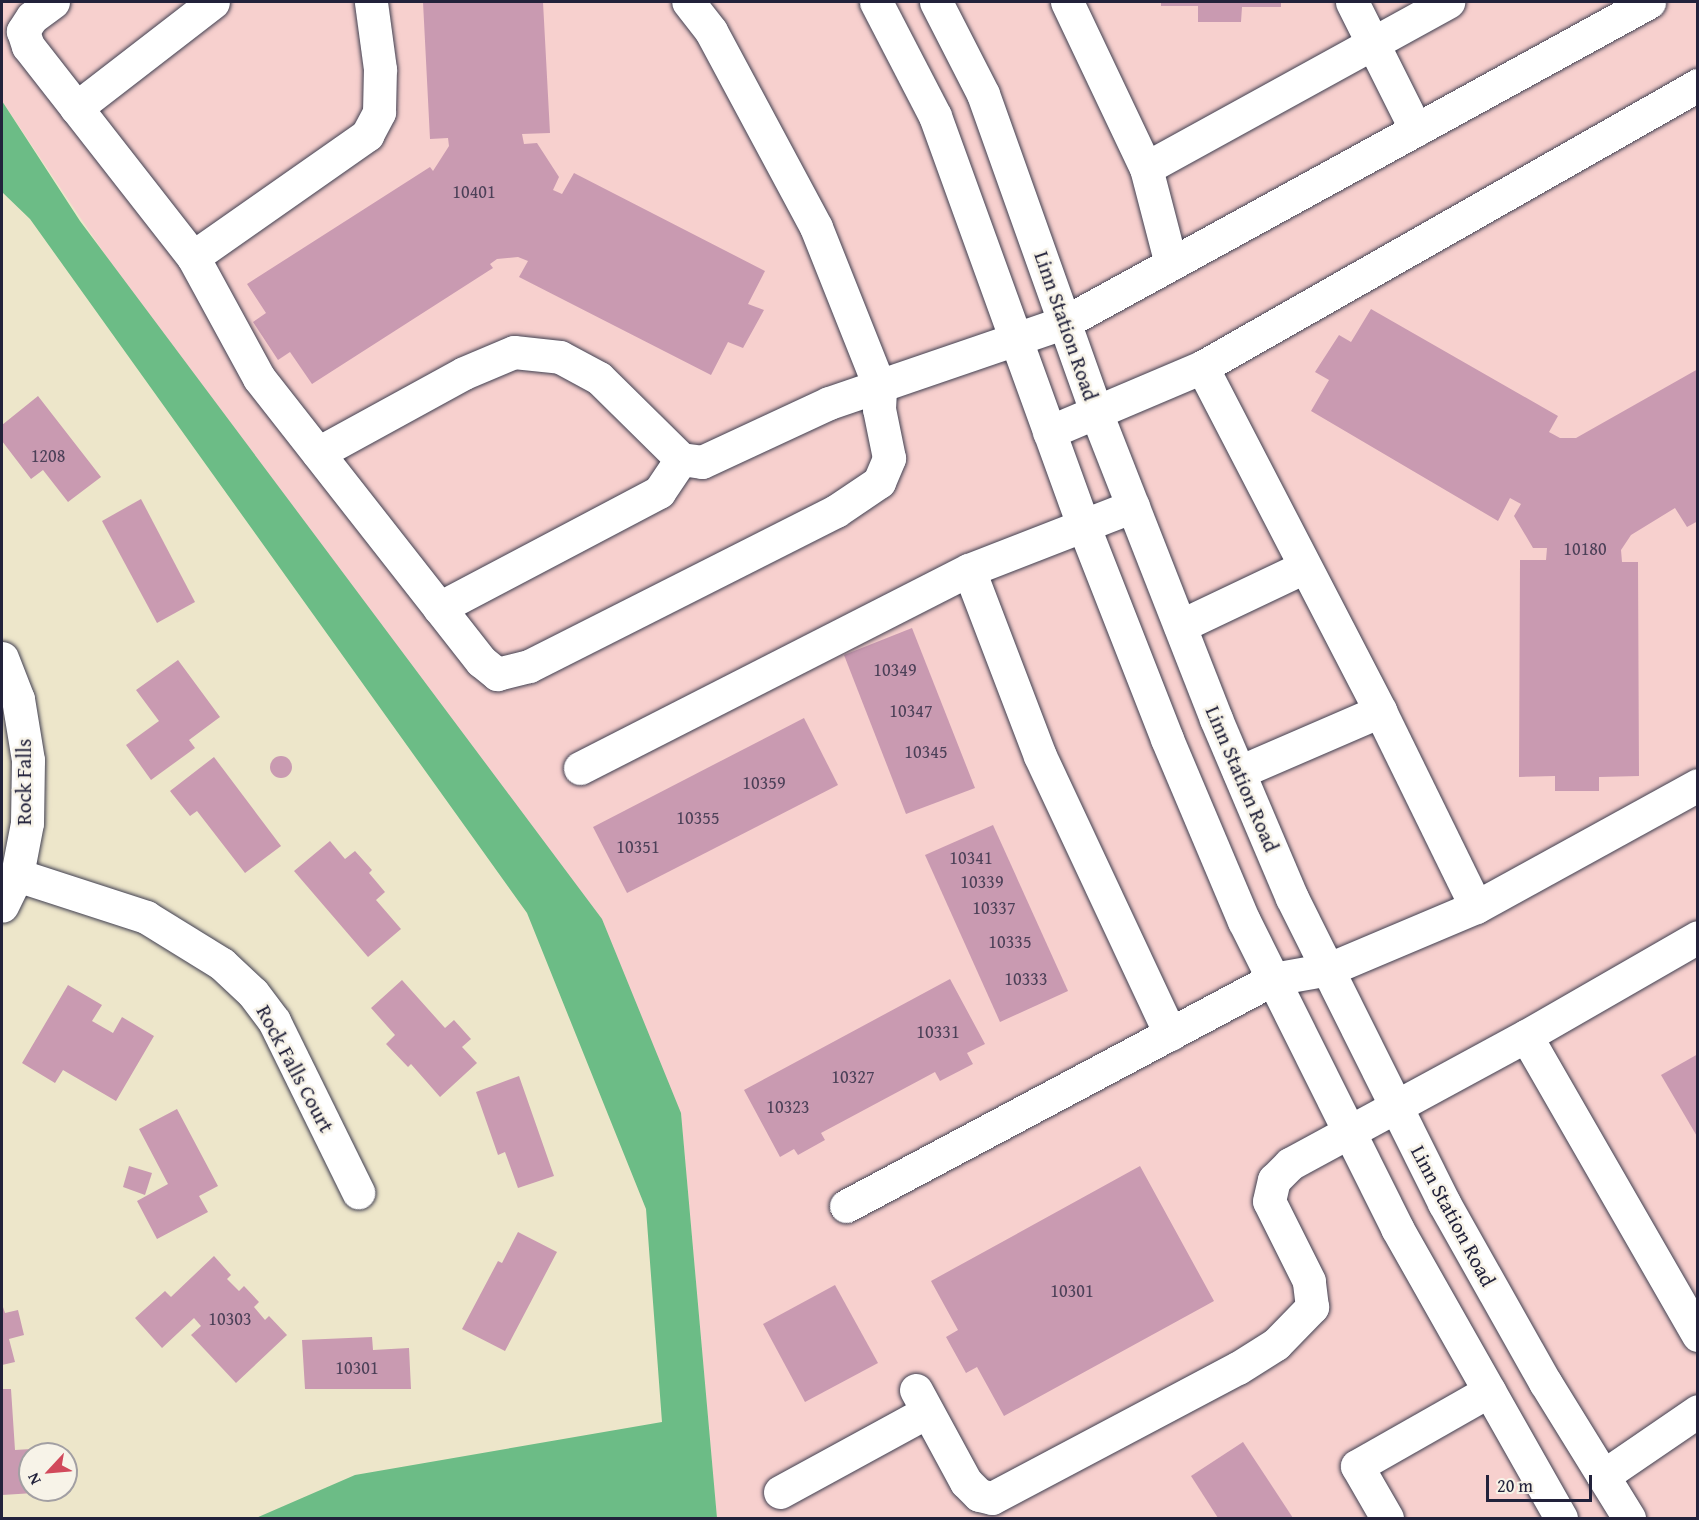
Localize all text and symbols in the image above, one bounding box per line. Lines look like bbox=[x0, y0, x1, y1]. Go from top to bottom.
house number: 10401 bbox=[452, 181, 496, 203]
street label: Linn Station Road bbox=[1029, 248, 1103, 404]
house number: 1208 bbox=[31, 445, 65, 467]
house number: 10180 bbox=[1563, 538, 1607, 560]
house number: 10349 bbox=[873, 659, 917, 681]
house number: 10347 bbox=[889, 700, 933, 722]
street label: Linn Station Road bbox=[1200, 702, 1284, 856]
street label: Rock Falls bbox=[11, 739, 37, 825]
house number: 10345 bbox=[904, 741, 948, 763]
house number: 10359 bbox=[742, 772, 786, 794]
house number: 10355 bbox=[676, 807, 720, 829]
house number: 10351 bbox=[616, 836, 660, 858]
house number: 10341 bbox=[949, 847, 993, 869]
house number: 10339 bbox=[960, 871, 1004, 893]
house number: 10337 bbox=[972, 897, 1016, 919]
house number: 10335 bbox=[988, 931, 1032, 953]
house number: 10333 bbox=[1004, 968, 1048, 990]
street label: Rock Falls Court bbox=[251, 1001, 339, 1137]
house number: 10331 bbox=[916, 1021, 960, 1043]
house number: 10327 bbox=[831, 1066, 875, 1088]
house number: 10323 bbox=[766, 1096, 810, 1118]
street label: Linn Station Road bbox=[1405, 1141, 1501, 1291]
house number: 10301 bbox=[1050, 1280, 1094, 1302]
house number: 10303 bbox=[208, 1308, 252, 1330]
house number: 10301 bbox=[335, 1357, 379, 1379]
north arrow bbox=[18, 1442, 78, 1502]
scale bar bbox=[1489, 1463, 1596, 1501]
text: N bbox=[20, 1469, 47, 1489]
text: 20 m bbox=[1497, 1472, 1533, 1499]

